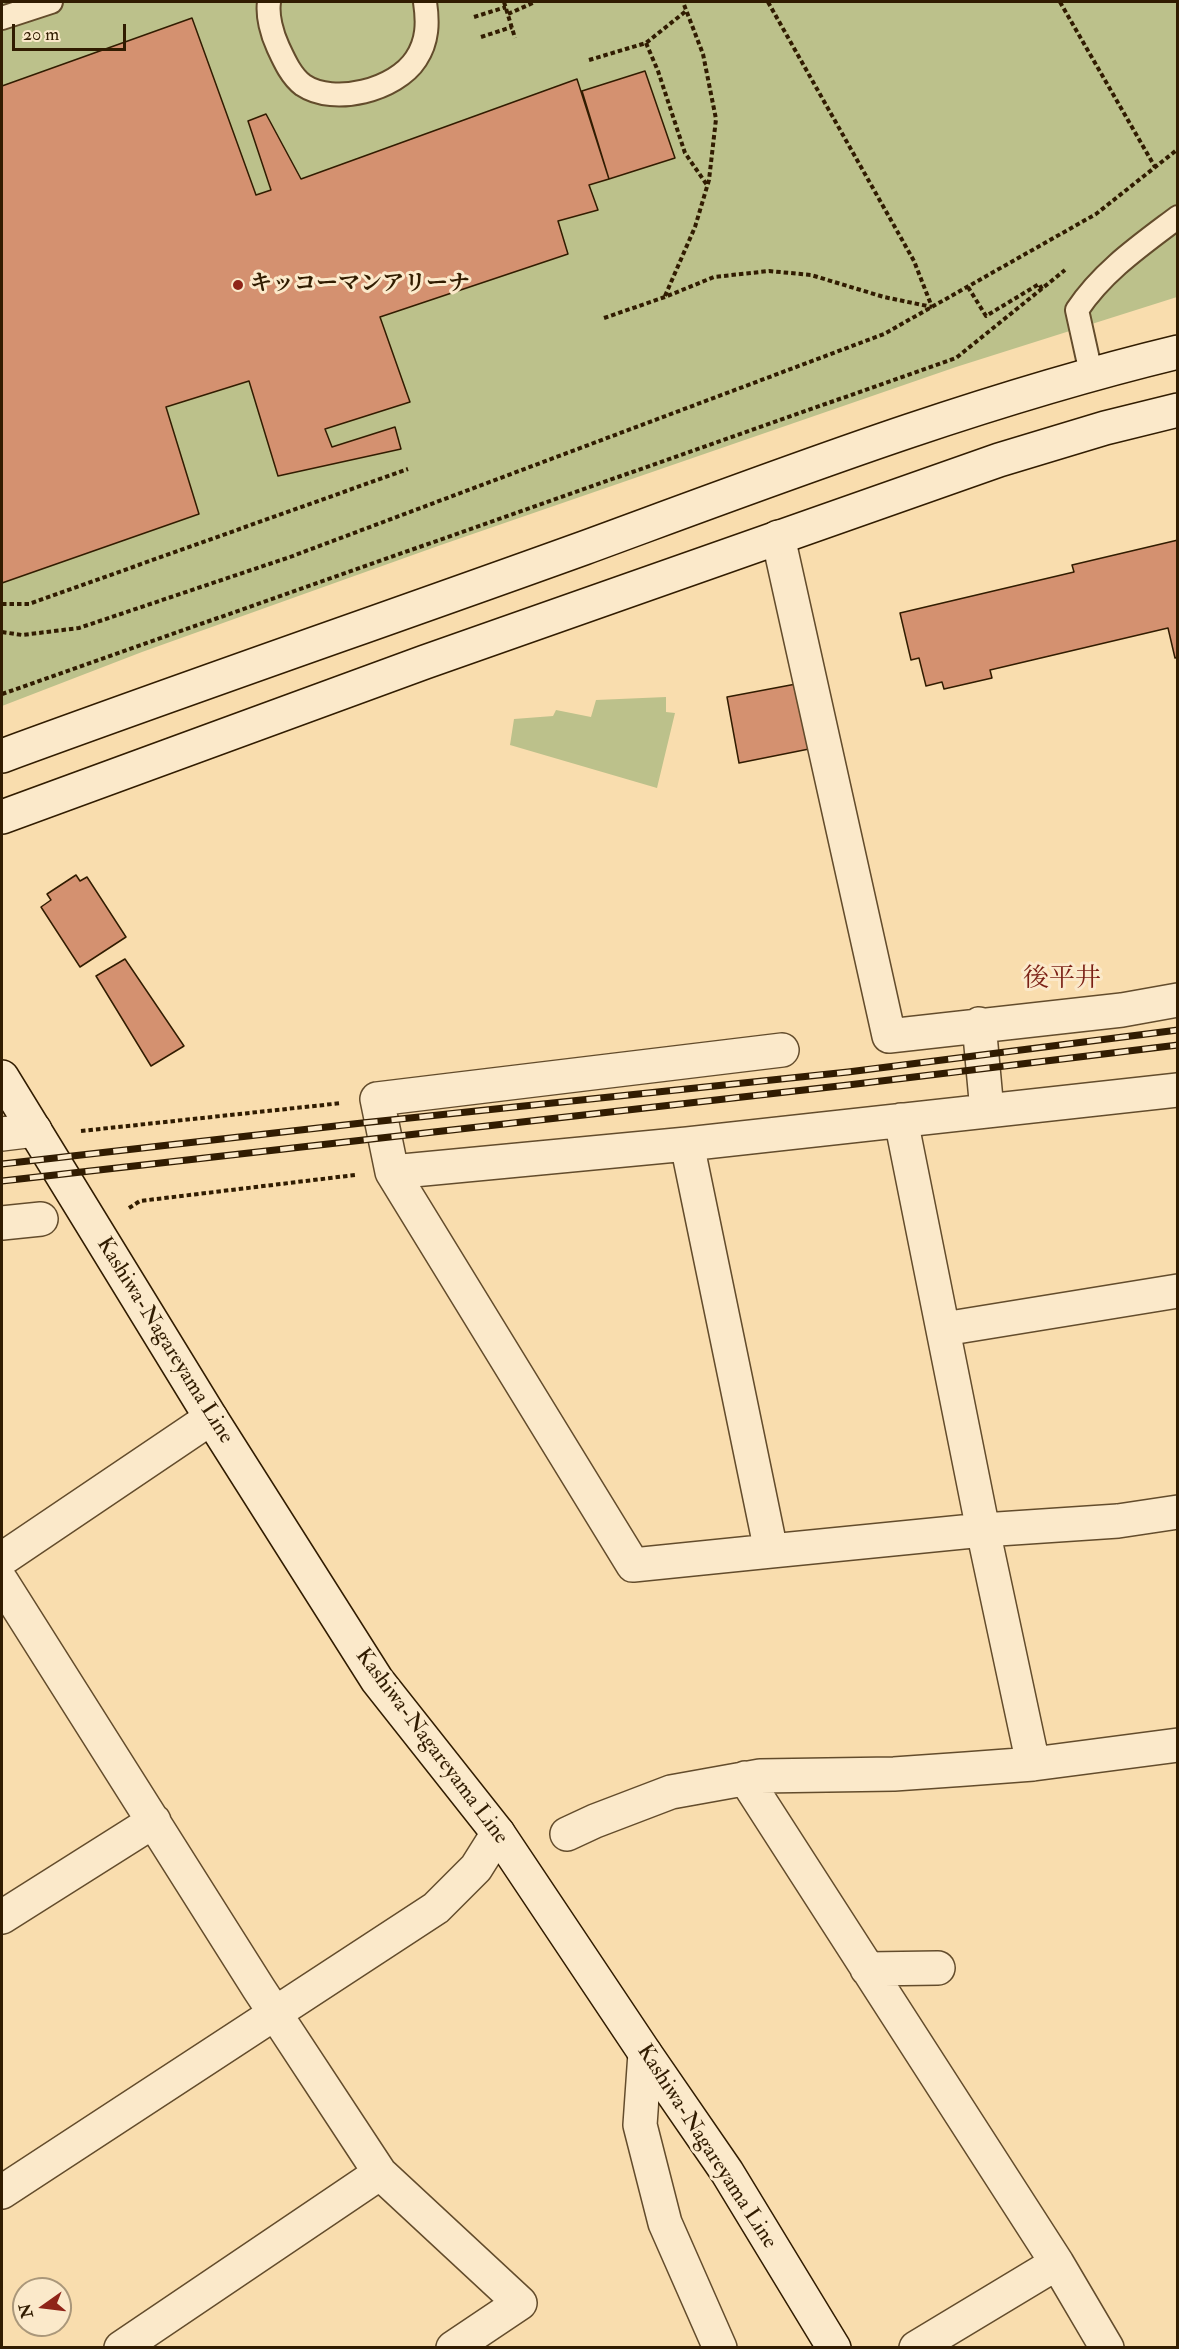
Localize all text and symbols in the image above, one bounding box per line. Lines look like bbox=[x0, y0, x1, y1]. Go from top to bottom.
scale bar bbox=[15, 12, 129, 50]
text: 20 m bbox=[23, 23, 59, 46]
place label: キッコーマンアリーナ bbox=[250, 272, 470, 298]
marker: キッコーマンアリーナ bbox=[231, 278, 245, 292]
district label: 後平井 bbox=[1023, 964, 1101, 996]
street label: Kashiwa-Nagareyama Line bbox=[90, 1233, 238, 1449]
street label: Kashiwa-Nagareyama Line bbox=[349, 1644, 513, 1850]
street label: Kashiwa-Nagareyama Line bbox=[630, 2040, 782, 2254]
north arrow bbox=[12, 2277, 72, 2337]
text: N bbox=[15, 2302, 38, 2320]

